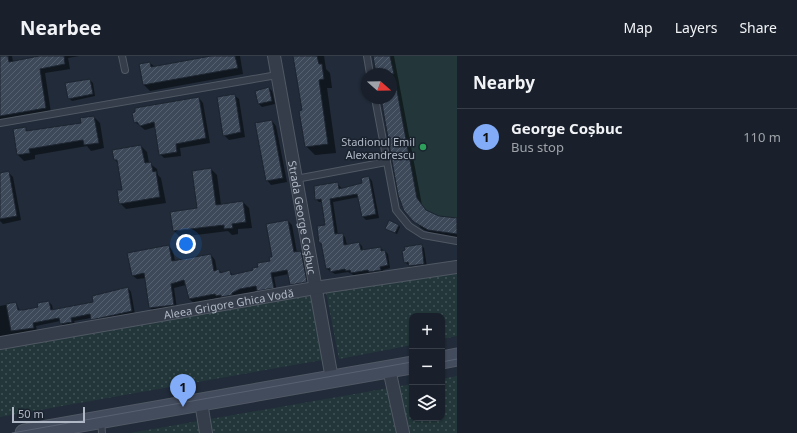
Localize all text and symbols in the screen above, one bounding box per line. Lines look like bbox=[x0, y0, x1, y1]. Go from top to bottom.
text: Nearbee bbox=[20, 15, 101, 41]
text: Map bbox=[624, 18, 653, 37]
text: Layers bbox=[675, 18, 717, 37]
text: Share bbox=[739, 18, 777, 37]
north arrow bbox=[361, 68, 397, 104]
text: Nearby bbox=[473, 71, 535, 94]
text: George Coșbuc bbox=[511, 118, 623, 138]
text: 1 bbox=[482, 128, 490, 146]
text: 110 m bbox=[743, 128, 781, 146]
place label: Stadionul Emil Alexandrescu bbox=[341, 134, 415, 162]
text: Bus stop bbox=[511, 138, 564, 156]
marker: Stadionul Emil Alexandrescu bbox=[418, 142, 428, 152]
street label: Strada George Coșbuc bbox=[285, 159, 321, 275]
your location bbox=[176, 234, 196, 254]
street label: Aleea Grigore Ghica Vodă bbox=[162, 284, 295, 322]
map controls bbox=[409, 313, 445, 421]
button: + bbox=[409, 313, 445, 349]
button: − bbox=[409, 349, 445, 385]
pin: 1 bbox=[170, 374, 196, 407]
button: layers bbox=[409, 385, 445, 421]
scale bar bbox=[12, 405, 85, 424]
text: 50 m bbox=[18, 406, 44, 421]

